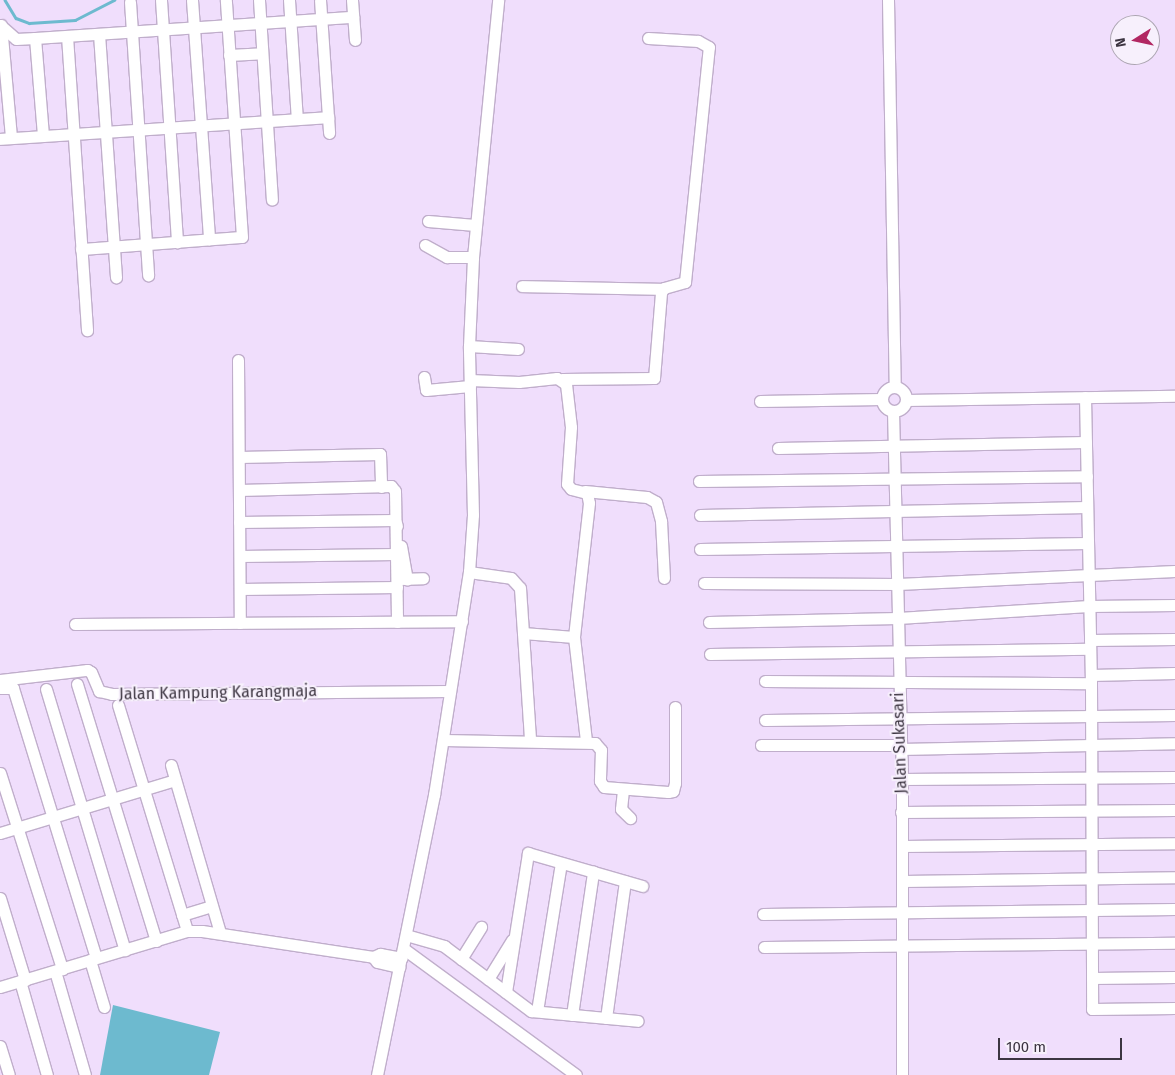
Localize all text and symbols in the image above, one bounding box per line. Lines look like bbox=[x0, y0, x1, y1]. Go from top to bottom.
north arrow bbox=[1110, 15, 1160, 65]
text: N bbox=[1112, 36, 1130, 49]
street label: Jalan Kampung Karangmaja bbox=[119, 682, 317, 704]
street label: Jalan Sukasari bbox=[889, 692, 911, 794]
scale bar bbox=[1000, 1028, 1124, 1060]
text: 100 m bbox=[1006, 1038, 1046, 1056]

